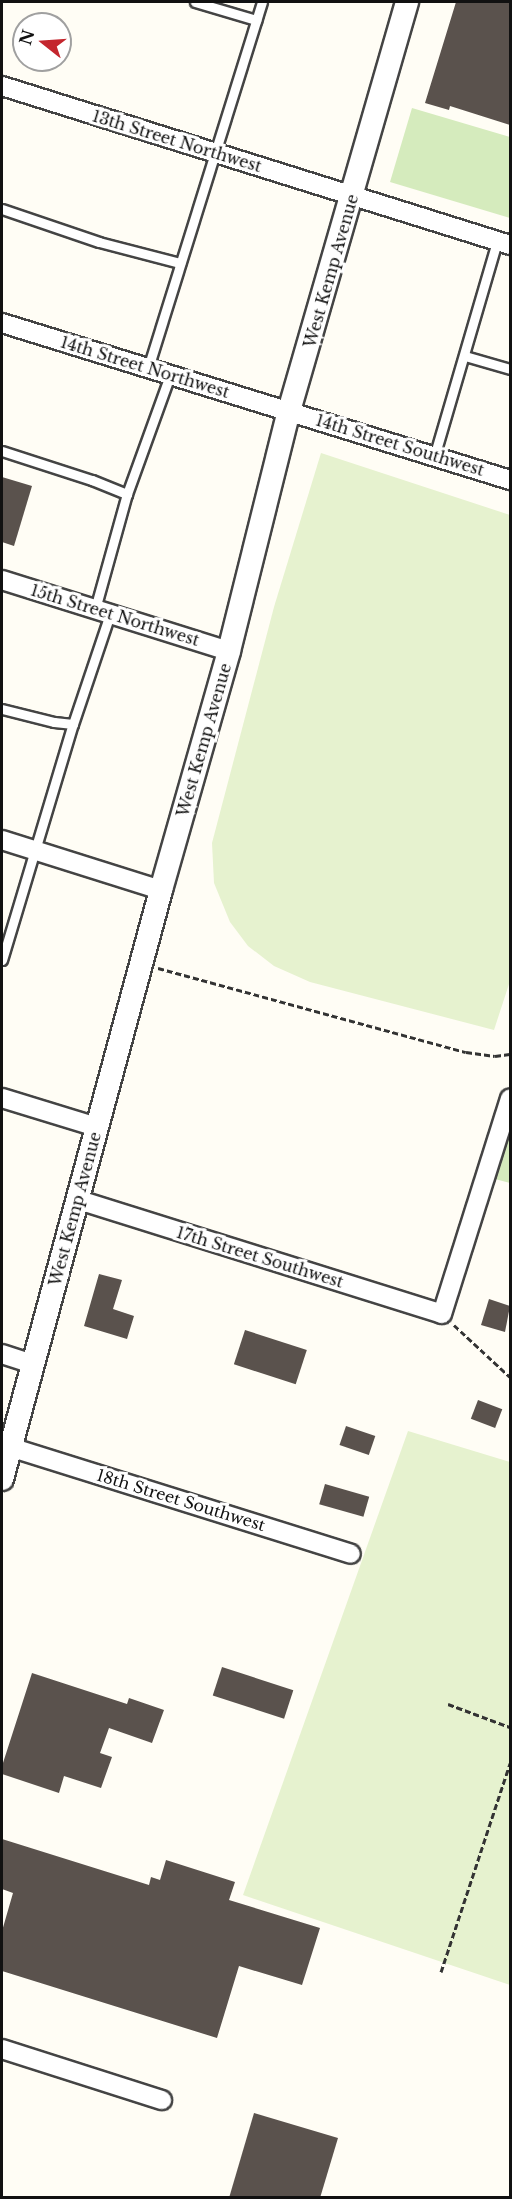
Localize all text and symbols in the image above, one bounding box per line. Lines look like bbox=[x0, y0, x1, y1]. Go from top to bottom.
north arrow bbox=[12, 12, 72, 72]
text: N bbox=[15, 27, 38, 47]
street label: 13th Street Northwest bbox=[90, 106, 264, 176]
street label: West Kemp Avenue bbox=[300, 192, 362, 350]
street label: 14th Street Northwest bbox=[58, 332, 232, 402]
street label: 14th Street Southwest bbox=[314, 410, 486, 480]
street label: 15th Street Northwest bbox=[28, 580, 202, 650]
street label: West Kemp Avenue bbox=[173, 661, 235, 819]
street label: West Kemp Avenue bbox=[45, 1129, 105, 1289]
street label: 17th Street Southwest bbox=[174, 1222, 346, 1292]
street label: 18th Street Southwest bbox=[94, 1465, 268, 1535]

